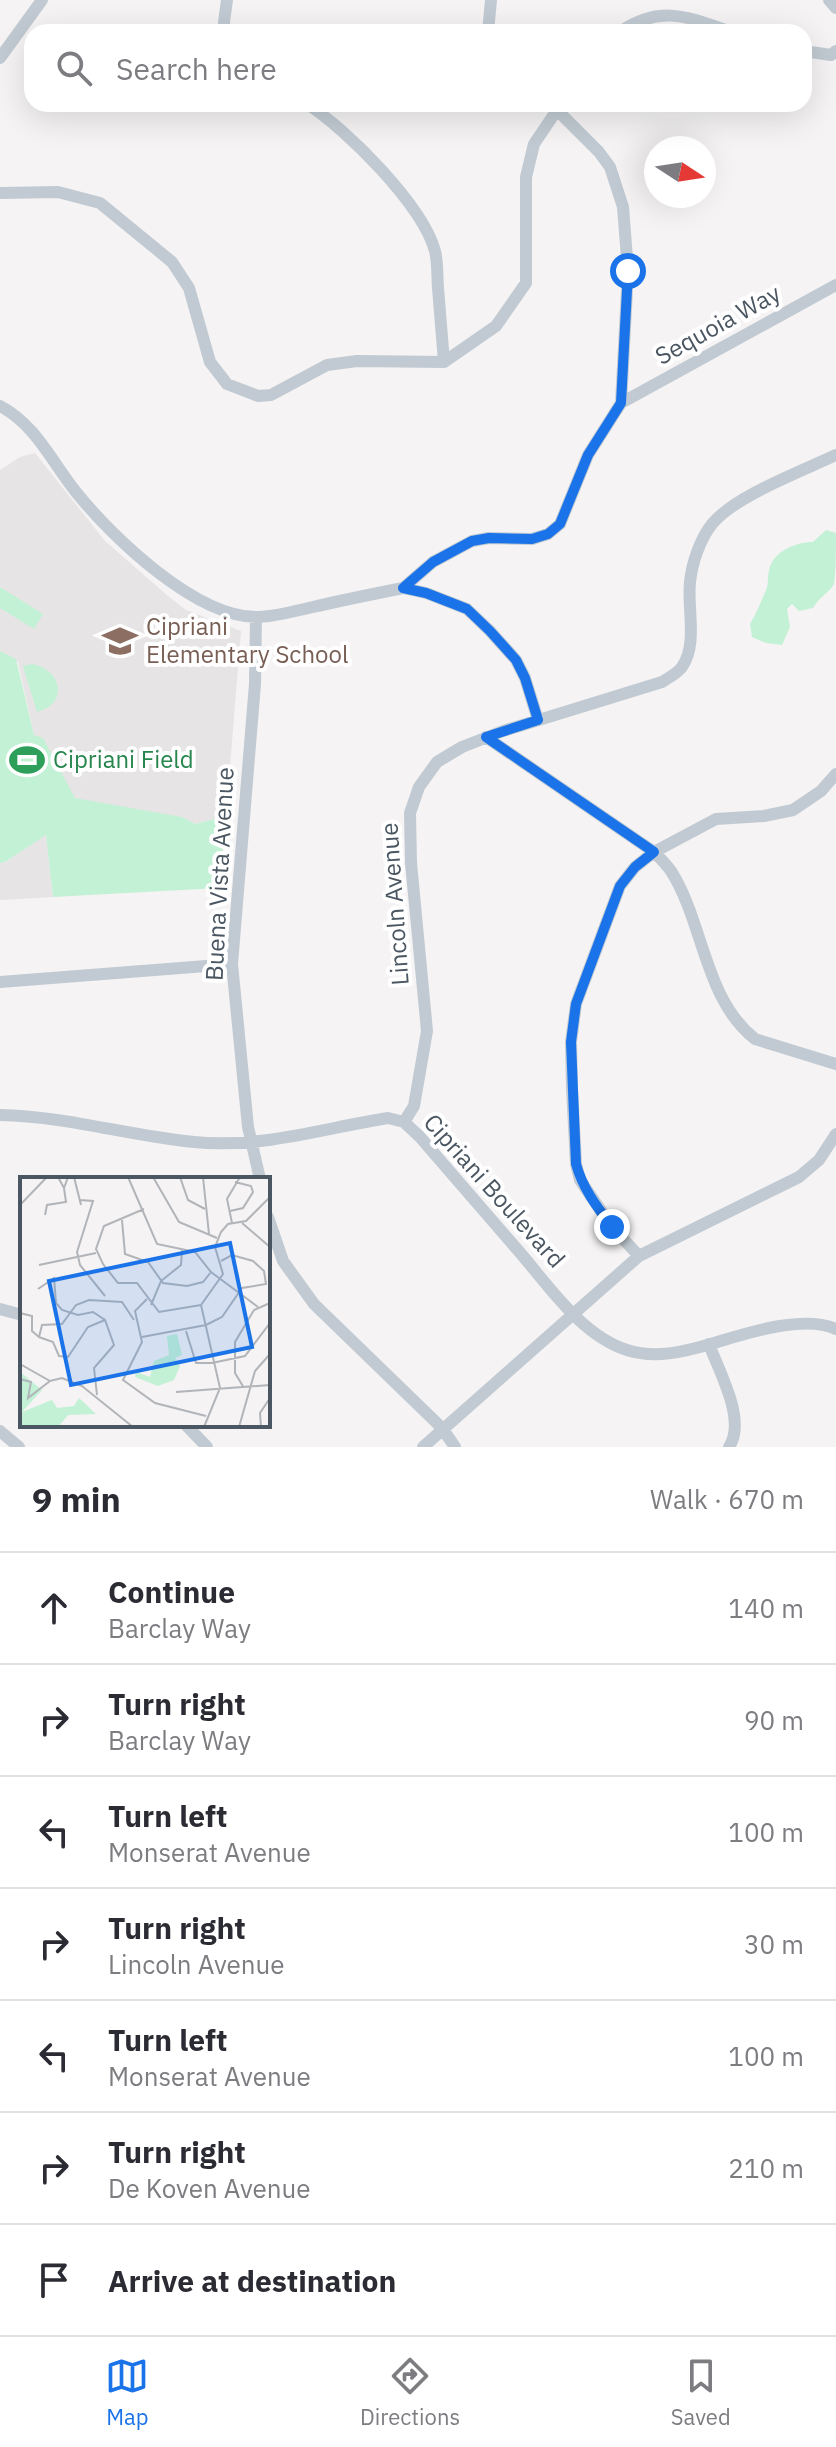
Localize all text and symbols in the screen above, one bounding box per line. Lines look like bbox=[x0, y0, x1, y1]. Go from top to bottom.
search box bbox=[24, 24, 812, 112]
icon: search bbox=[52, 46, 96, 90]
text: Search here bbox=[116, 49, 277, 88]
north arrow bbox=[644, 136, 716, 208]
route start bbox=[610, 253, 646, 289]
street label: Sequoia Way bbox=[649, 277, 786, 372]
place label: Cipriani Elementary School bbox=[146, 610, 348, 670]
school or university icon: Cipriani Elementary School bbox=[101, 622, 139, 660]
sports icon: Cipriani Field bbox=[8, 741, 46, 779]
place label: Cipriani Field bbox=[53, 743, 194, 775]
street label: Buena Vista Avenue bbox=[197, 766, 241, 982]
street label: Lincoln Avenue bbox=[372, 822, 416, 986]
street label: Cipriani Boulevard bbox=[417, 1106, 573, 1274]
inset map bbox=[20, 1177, 270, 1427]
route end bbox=[594, 1209, 630, 1245]
text: 9 min bbox=[32, 1477, 121, 1521]
text: Walk · 670 m bbox=[650, 1482, 804, 1516]
text: Continue bbox=[108, 1572, 235, 1611]
icon: ahead bbox=[32, 1586, 76, 1630]
text: 140 m bbox=[728, 1591, 804, 1625]
text: Barclay Way bbox=[108, 1611, 251, 1645]
text: Turn right bbox=[108, 1684, 246, 1723]
icon: right bbox=[32, 1698, 76, 1742]
text: 90 m bbox=[744, 1703, 804, 1737]
text: Barclay Way bbox=[108, 1723, 251, 1757]
text: Turn left bbox=[108, 1796, 227, 1835]
icon: left bbox=[32, 1810, 76, 1854]
text: 100 m bbox=[728, 1815, 804, 1849]
text: Monserat Avenue bbox=[108, 1835, 311, 1869]
text: Turn right bbox=[108, 1908, 246, 1947]
icon: right bbox=[32, 1922, 76, 1966]
text: 30 m bbox=[744, 1927, 804, 1961]
text: Lincoln Avenue bbox=[108, 1947, 285, 1981]
text: Turn left bbox=[108, 2020, 227, 2059]
icon: left bbox=[32, 2034, 76, 2078]
text: 100 m bbox=[728, 2039, 804, 2073]
text: Monserat Avenue bbox=[108, 2059, 311, 2093]
text: Turn right bbox=[108, 2132, 246, 2171]
icon: right bbox=[32, 2146, 76, 2190]
text: 210 m bbox=[728, 2151, 804, 2185]
text: De Koven Avenue bbox=[108, 2171, 311, 2205]
icon: arrive bbox=[32, 2258, 76, 2302]
text: Arrive at destination bbox=[108, 2261, 396, 2300]
tab: Map bbox=[105, 2354, 149, 2431]
tab: Directions bbox=[360, 2354, 460, 2431]
tab: Saved bbox=[671, 2354, 731, 2431]

